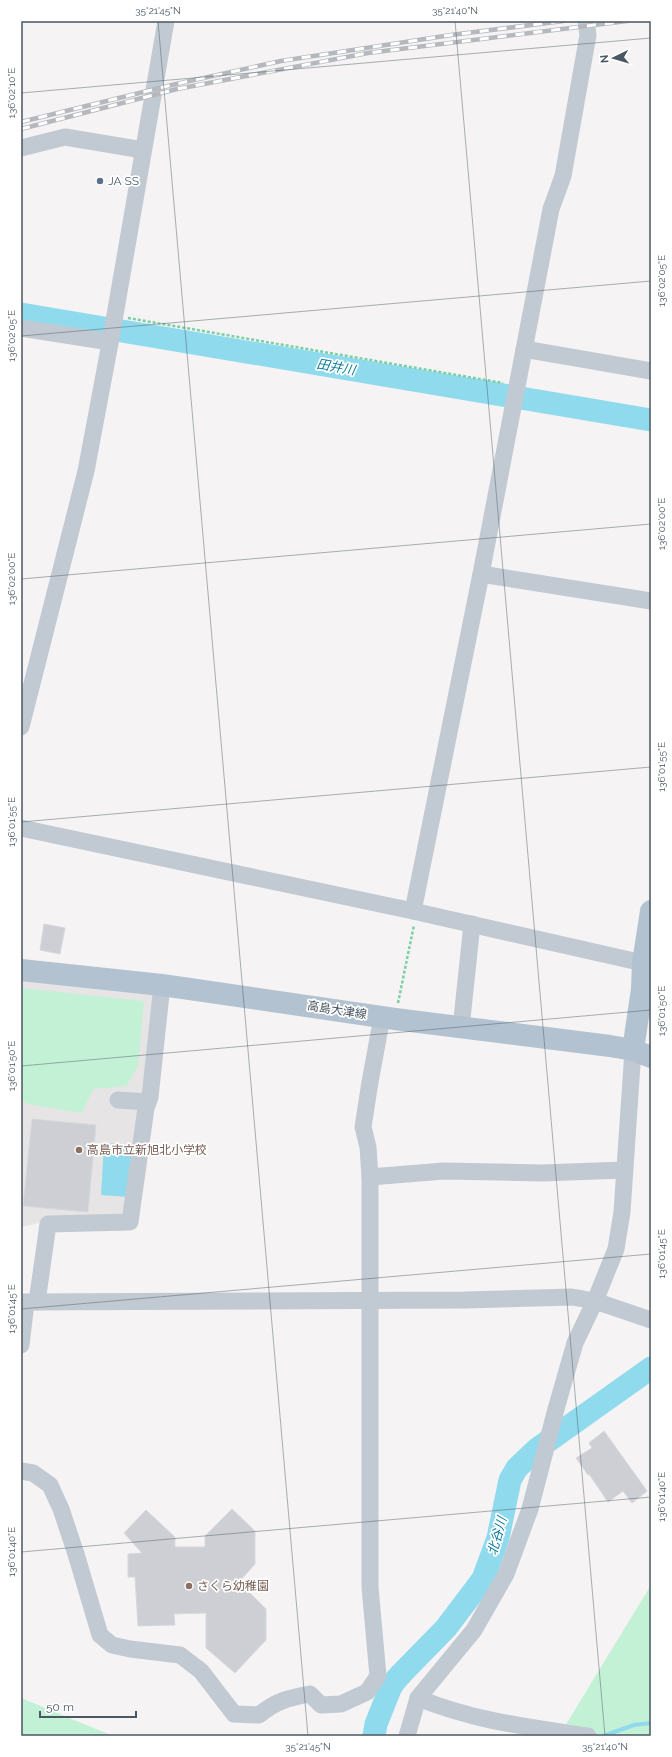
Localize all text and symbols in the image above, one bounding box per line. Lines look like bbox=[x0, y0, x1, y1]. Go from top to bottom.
text: 35°21'45"N bbox=[135, 5, 181, 16]
text: 35°21'40"N bbox=[432, 5, 478, 16]
north arrow bbox=[594, 38, 634, 78]
text: N bbox=[598, 54, 611, 64]
text: 136°02'10"E bbox=[6, 68, 17, 118]
place label: JA SS bbox=[108, 174, 139, 188]
marker: JA SS bbox=[95, 176, 105, 186]
text: 136°02'05"E bbox=[656, 255, 667, 307]
text: 136°02'05"E bbox=[6, 310, 17, 362]
water label: 田井川 bbox=[315, 356, 358, 378]
text: 136°02'00"E bbox=[656, 498, 667, 550]
text: 136°02'00"E bbox=[6, 553, 17, 605]
text: 136°01'55"E bbox=[656, 742, 667, 792]
text: 136°01'55"E bbox=[6, 797, 17, 847]
text: 136°01'50"E bbox=[656, 986, 667, 1036]
street label: 高島大津線 bbox=[306, 998, 368, 1022]
text: 136°01'50"E bbox=[6, 1041, 17, 1091]
place label: 高島市立新旭北小学校 bbox=[87, 1143, 207, 1157]
marker: 高島市立新旭北小学校 bbox=[74, 1145, 84, 1155]
text: 136°01'45"E bbox=[656, 1229, 667, 1279]
text: 136°01'45"E bbox=[6, 1284, 17, 1334]
text: 136°01'40"E bbox=[656, 1472, 667, 1522]
water label: 北谷川 bbox=[484, 1513, 510, 1557]
text: 136°01'40"E bbox=[6, 1527, 17, 1577]
place label: さくら幼稚園 bbox=[197, 1579, 269, 1593]
marker: さくら幼稚園 bbox=[184, 1581, 194, 1591]
scale bar bbox=[40, 1693, 136, 1719]
text: 50 m bbox=[46, 1700, 74, 1714]
text: 35°21'45"N bbox=[285, 1741, 331, 1752]
text: 35°21'40"N bbox=[582, 1741, 628, 1752]

